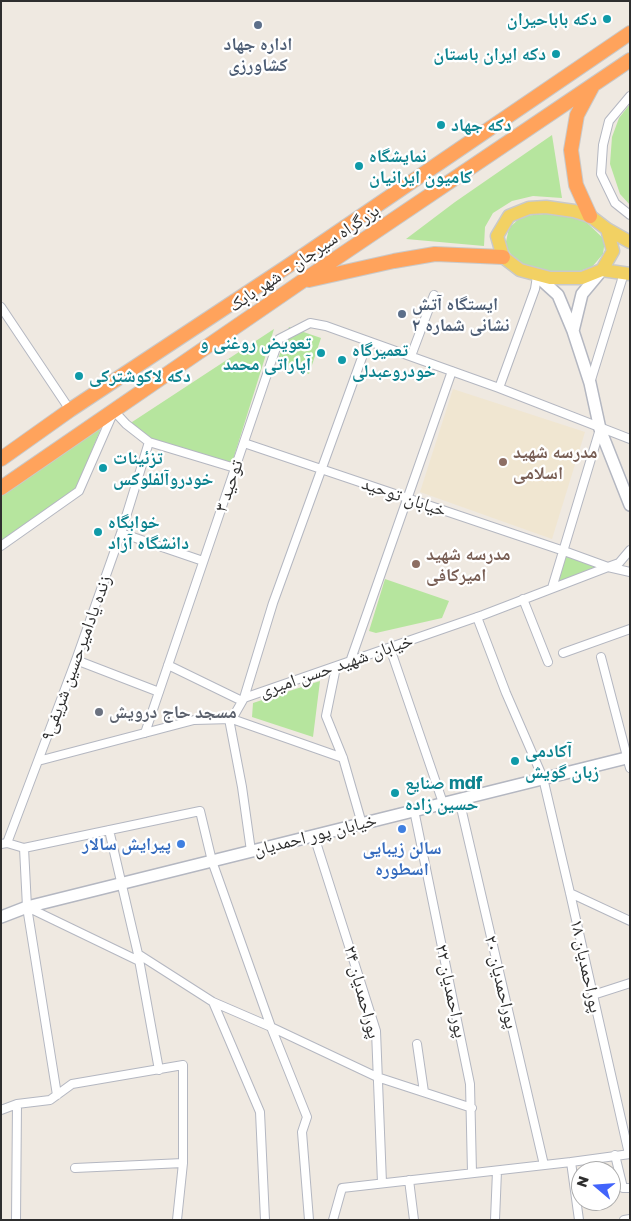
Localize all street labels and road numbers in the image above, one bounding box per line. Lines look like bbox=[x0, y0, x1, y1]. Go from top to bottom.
street label: بزرگراه سیرجان - شهر بابک bbox=[225, 200, 383, 316]
street label: توحید ۳ bbox=[210, 457, 248, 515]
street label: خیابان توحید bbox=[359, 472, 449, 522]
street label: زنده یادامیرحسین شریفی۹ bbox=[36, 572, 116, 744]
street label: خیابان شهید حسن امیری bbox=[256, 630, 416, 702]
street label: خیابان پور احمدیان bbox=[251, 809, 379, 861]
street label: پوراحمدیان ۱۸ bbox=[566, 917, 606, 1015]
street label: پوراحمدیان ۲۰ bbox=[480, 933, 522, 1031]
street label: پوراحمدیان ۲۲ bbox=[431, 942, 471, 1040]
street label: پوراحمدیان ۲۴ bbox=[339, 943, 385, 1041]

